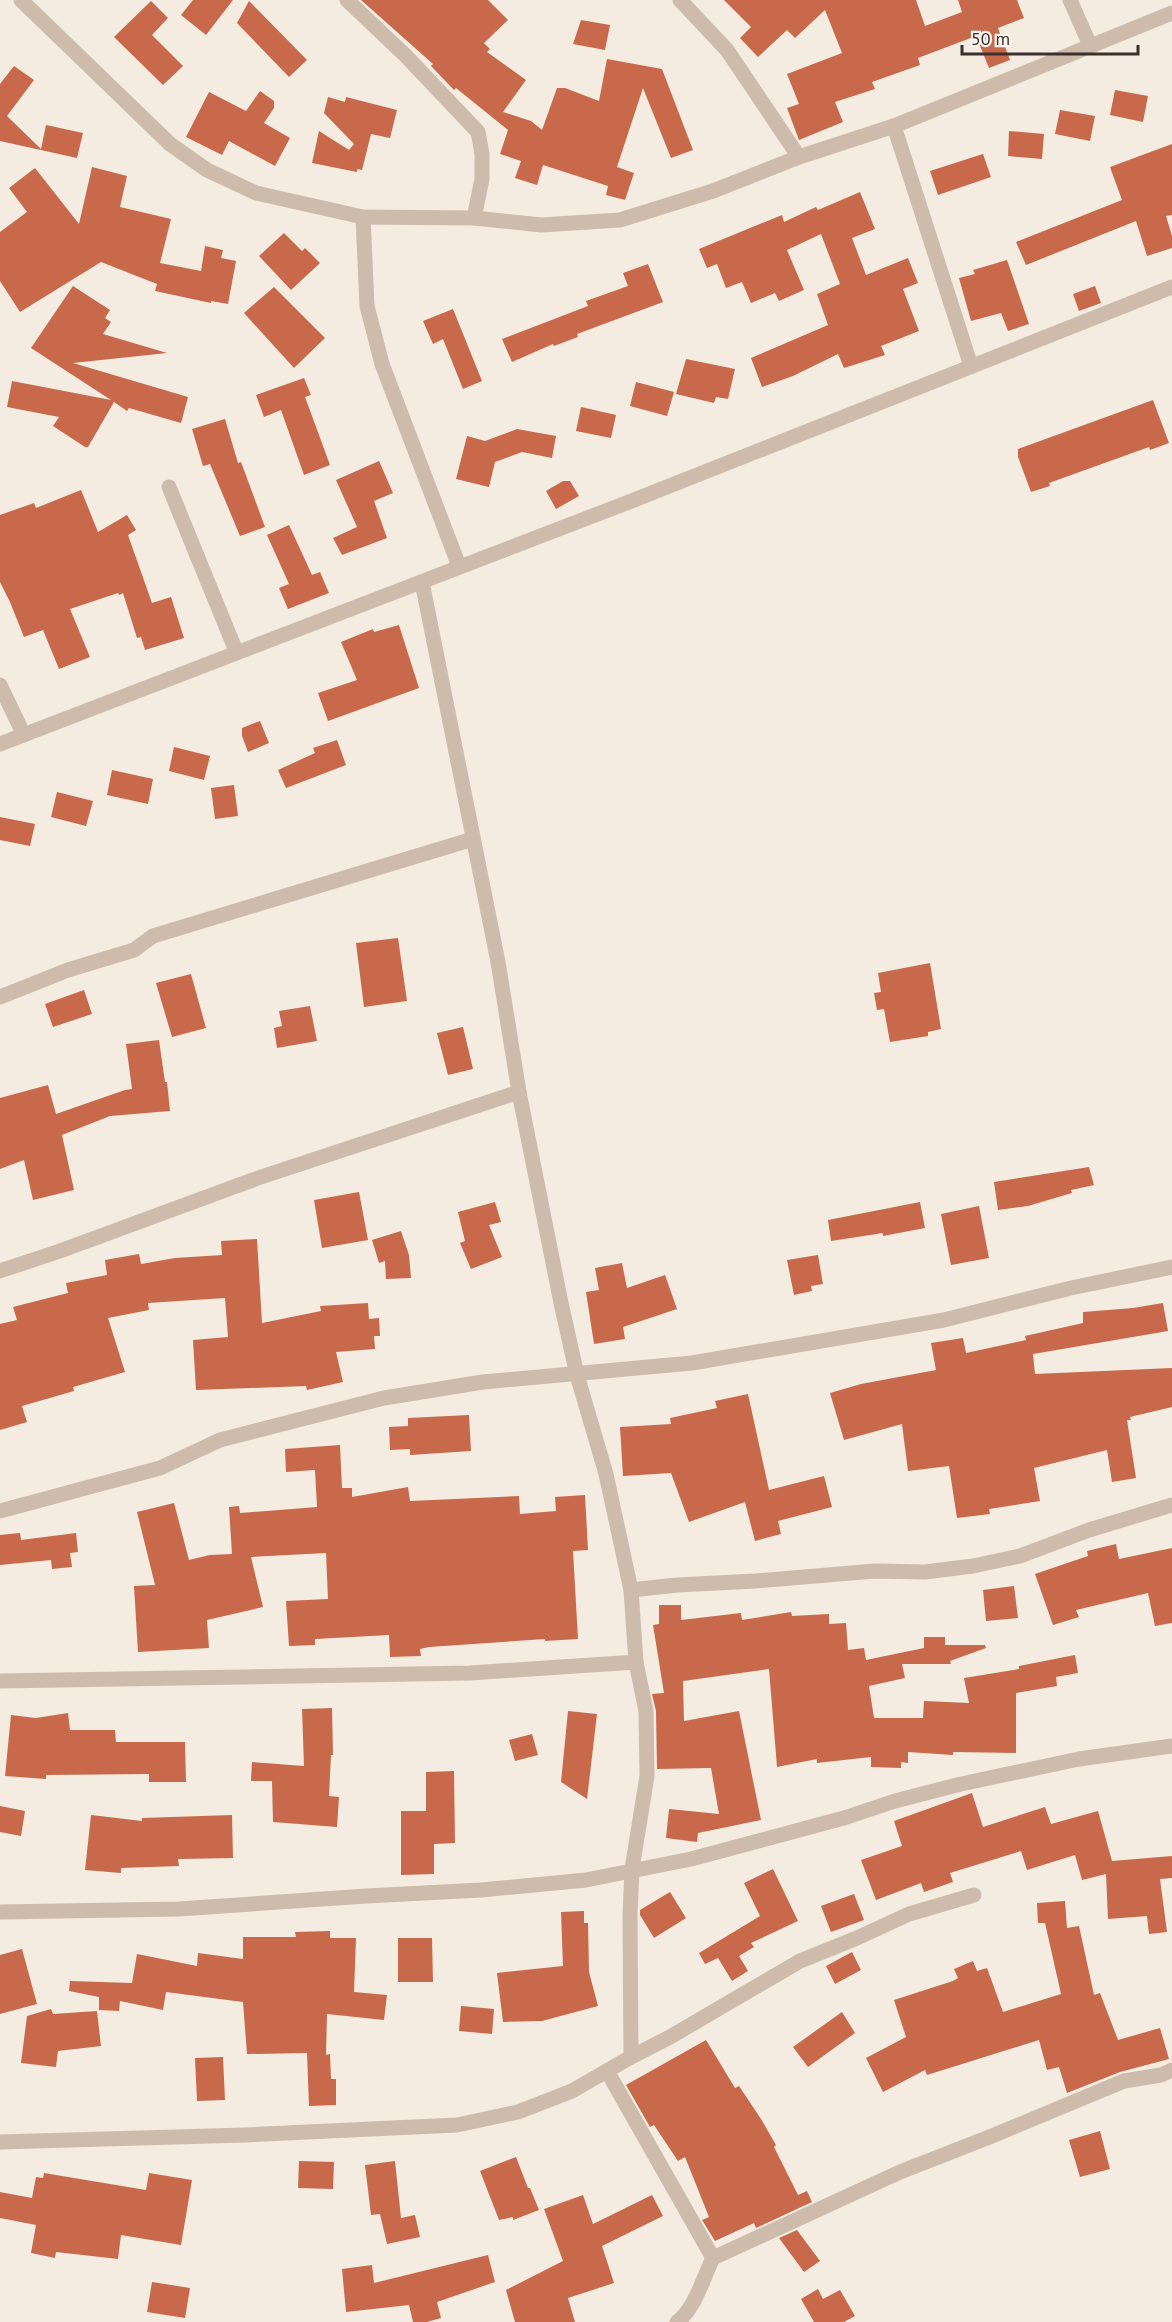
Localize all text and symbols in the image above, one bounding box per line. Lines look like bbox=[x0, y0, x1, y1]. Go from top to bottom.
scale bar bbox=[962, 18, 1138, 56]
text: 50 m bbox=[971, 27, 1010, 50]

